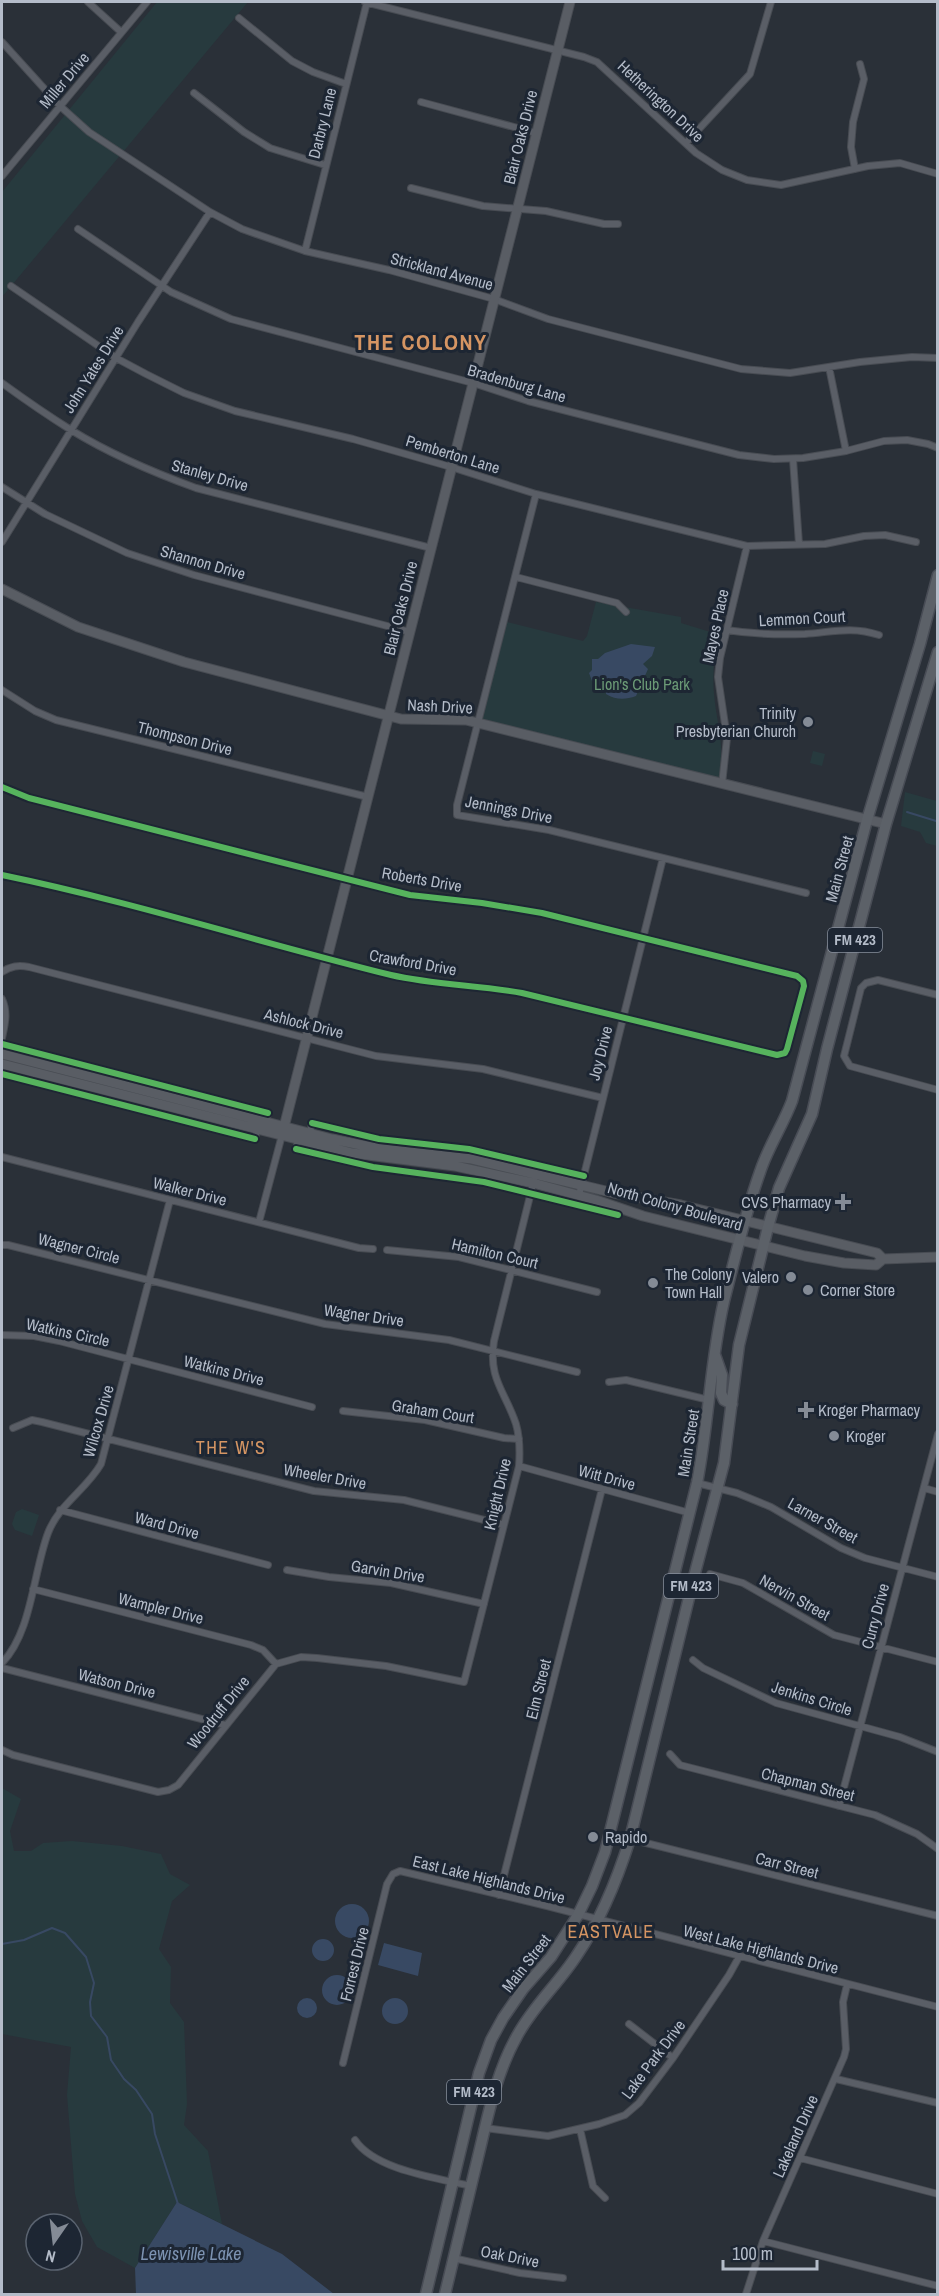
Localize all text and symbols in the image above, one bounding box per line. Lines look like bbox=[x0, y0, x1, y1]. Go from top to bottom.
street label: Miller Drive bbox=[34, 47, 94, 113]
street label: Hetherington Drive bbox=[613, 55, 709, 147]
street label: Darbry Lane bbox=[303, 85, 341, 161]
street label: Blair Oaks Drive bbox=[498, 88, 542, 186]
street label: Strickland Avenue bbox=[388, 247, 496, 295]
street label: John Yates Drive bbox=[57, 321, 129, 417]
district label: THE COLONY bbox=[354, 327, 488, 357]
street label: Bradenburg Lane bbox=[465, 358, 569, 408]
street label: Pemberton Lane bbox=[403, 429, 503, 479]
street label: Stanley Drive bbox=[169, 454, 251, 496]
street label: Shannon Drive bbox=[158, 539, 248, 585]
street label: Blair Oaks Drive bbox=[378, 559, 422, 657]
street label: Mayes Place bbox=[696, 587, 734, 665]
street label: Lemmon Court bbox=[758, 605, 846, 631]
park label: Lion's Club Park bbox=[594, 673, 690, 695]
street label: Nash Drive bbox=[407, 693, 473, 719]
place label: Trinity Presbyterian Church bbox=[676, 702, 796, 742]
marker: Trinity Presbyterian Church bbox=[801, 715, 815, 729]
street label: Thompson Drive bbox=[135, 716, 235, 760]
street label: Jennings Drive bbox=[464, 790, 554, 828]
street label: Main Street bbox=[820, 833, 858, 905]
street label: Roberts Drive bbox=[380, 861, 464, 897]
road number: FM 423 bbox=[828, 928, 882, 952]
street label: Crawford Drive bbox=[368, 944, 458, 980]
street label: Ashlock Drive bbox=[261, 1002, 346, 1043]
street label: Joy Drive bbox=[583, 1023, 617, 1083]
street label: Walker Drive bbox=[151, 1171, 229, 1211]
street label: North Colony Boulevard bbox=[605, 1176, 745, 1236]
place label: CVS Pharmacy bbox=[741, 1191, 831, 1213]
marker: CVS Pharmacy bbox=[836, 1195, 850, 1209]
street label: Wagner Circle bbox=[36, 1227, 122, 1269]
street label: Hamilton Court bbox=[450, 1232, 541, 1274]
place label: The Colony Town Hall bbox=[665, 1263, 733, 1303]
place label: Valero bbox=[742, 1266, 779, 1288]
marker: Valero bbox=[784, 1270, 798, 1284]
marker: The Colony Town Hall bbox=[646, 1276, 660, 1290]
place label: Corner Store bbox=[820, 1279, 895, 1301]
marker: Corner Store bbox=[801, 1283, 815, 1297]
street label: Wagner Drive bbox=[323, 1299, 405, 1331]
street label: Watkins Circle bbox=[24, 1312, 112, 1352]
street label: Watkins Drive bbox=[182, 1349, 266, 1391]
street label: Wilcox Drive bbox=[77, 1382, 119, 1460]
street label: Graham Court bbox=[390, 1394, 476, 1428]
place label: Kroger Pharmacy bbox=[818, 1399, 921, 1421]
marker: Kroger Pharmacy bbox=[799, 1403, 813, 1417]
street label: Main Street bbox=[672, 1407, 704, 1478]
place label: Kroger bbox=[846, 1425, 886, 1447]
marker: Kroger bbox=[827, 1429, 841, 1443]
district label: THE W'S bbox=[196, 1435, 266, 1460]
street label: Knight Drive bbox=[478, 1456, 516, 1532]
street label: Wheeler Drive bbox=[282, 1458, 368, 1494]
street label: Witt Drive bbox=[576, 1459, 638, 1495]
street label: Larner Street bbox=[784, 1492, 862, 1548]
street label: Ward Drive bbox=[132, 1506, 202, 1544]
street label: Garvin Drive bbox=[350, 1554, 426, 1588]
street label: Nervin Street bbox=[756, 1569, 834, 1626]
road number: FM 423 bbox=[664, 1574, 718, 1598]
street label: Curry Drive bbox=[856, 1581, 894, 1651]
street label: Wampler Drive bbox=[116, 1587, 206, 1629]
street label: Elm Street bbox=[520, 1656, 556, 1721]
street label: Watson Drive bbox=[76, 1663, 158, 1703]
street label: Woodruff Drive bbox=[182, 1671, 254, 1753]
street label: Jenkins Circle bbox=[769, 1675, 855, 1721]
street label: Chapman Street bbox=[759, 1762, 857, 1806]
place label: Rapido bbox=[605, 1826, 647, 1848]
marker: Rapido bbox=[586, 1830, 600, 1844]
street label: Carr Street bbox=[753, 1847, 821, 1884]
street label: East Lake Highlands Drive bbox=[411, 1849, 567, 1909]
district label: EASTVALE bbox=[567, 1919, 655, 1944]
street label: West Lake Highlands Drive bbox=[681, 1919, 841, 1979]
street label: Forrest Drive bbox=[334, 1925, 374, 2003]
street label: Main Street bbox=[496, 1929, 556, 1996]
street label: Lake Park Drive bbox=[616, 2015, 690, 2103]
road number: FM 423 bbox=[447, 2080, 501, 2104]
street label: Lakeland Drive bbox=[767, 2091, 823, 2181]
north arrow bbox=[24, 2212, 84, 2272]
scale bar bbox=[723, 2233, 818, 2271]
street label: Oak Drive bbox=[479, 2240, 541, 2272]
water label: Lewisville Lake bbox=[141, 2241, 241, 2266]
text: 100 m bbox=[732, 2241, 773, 2266]
text: N bbox=[43, 2245, 58, 2268]

